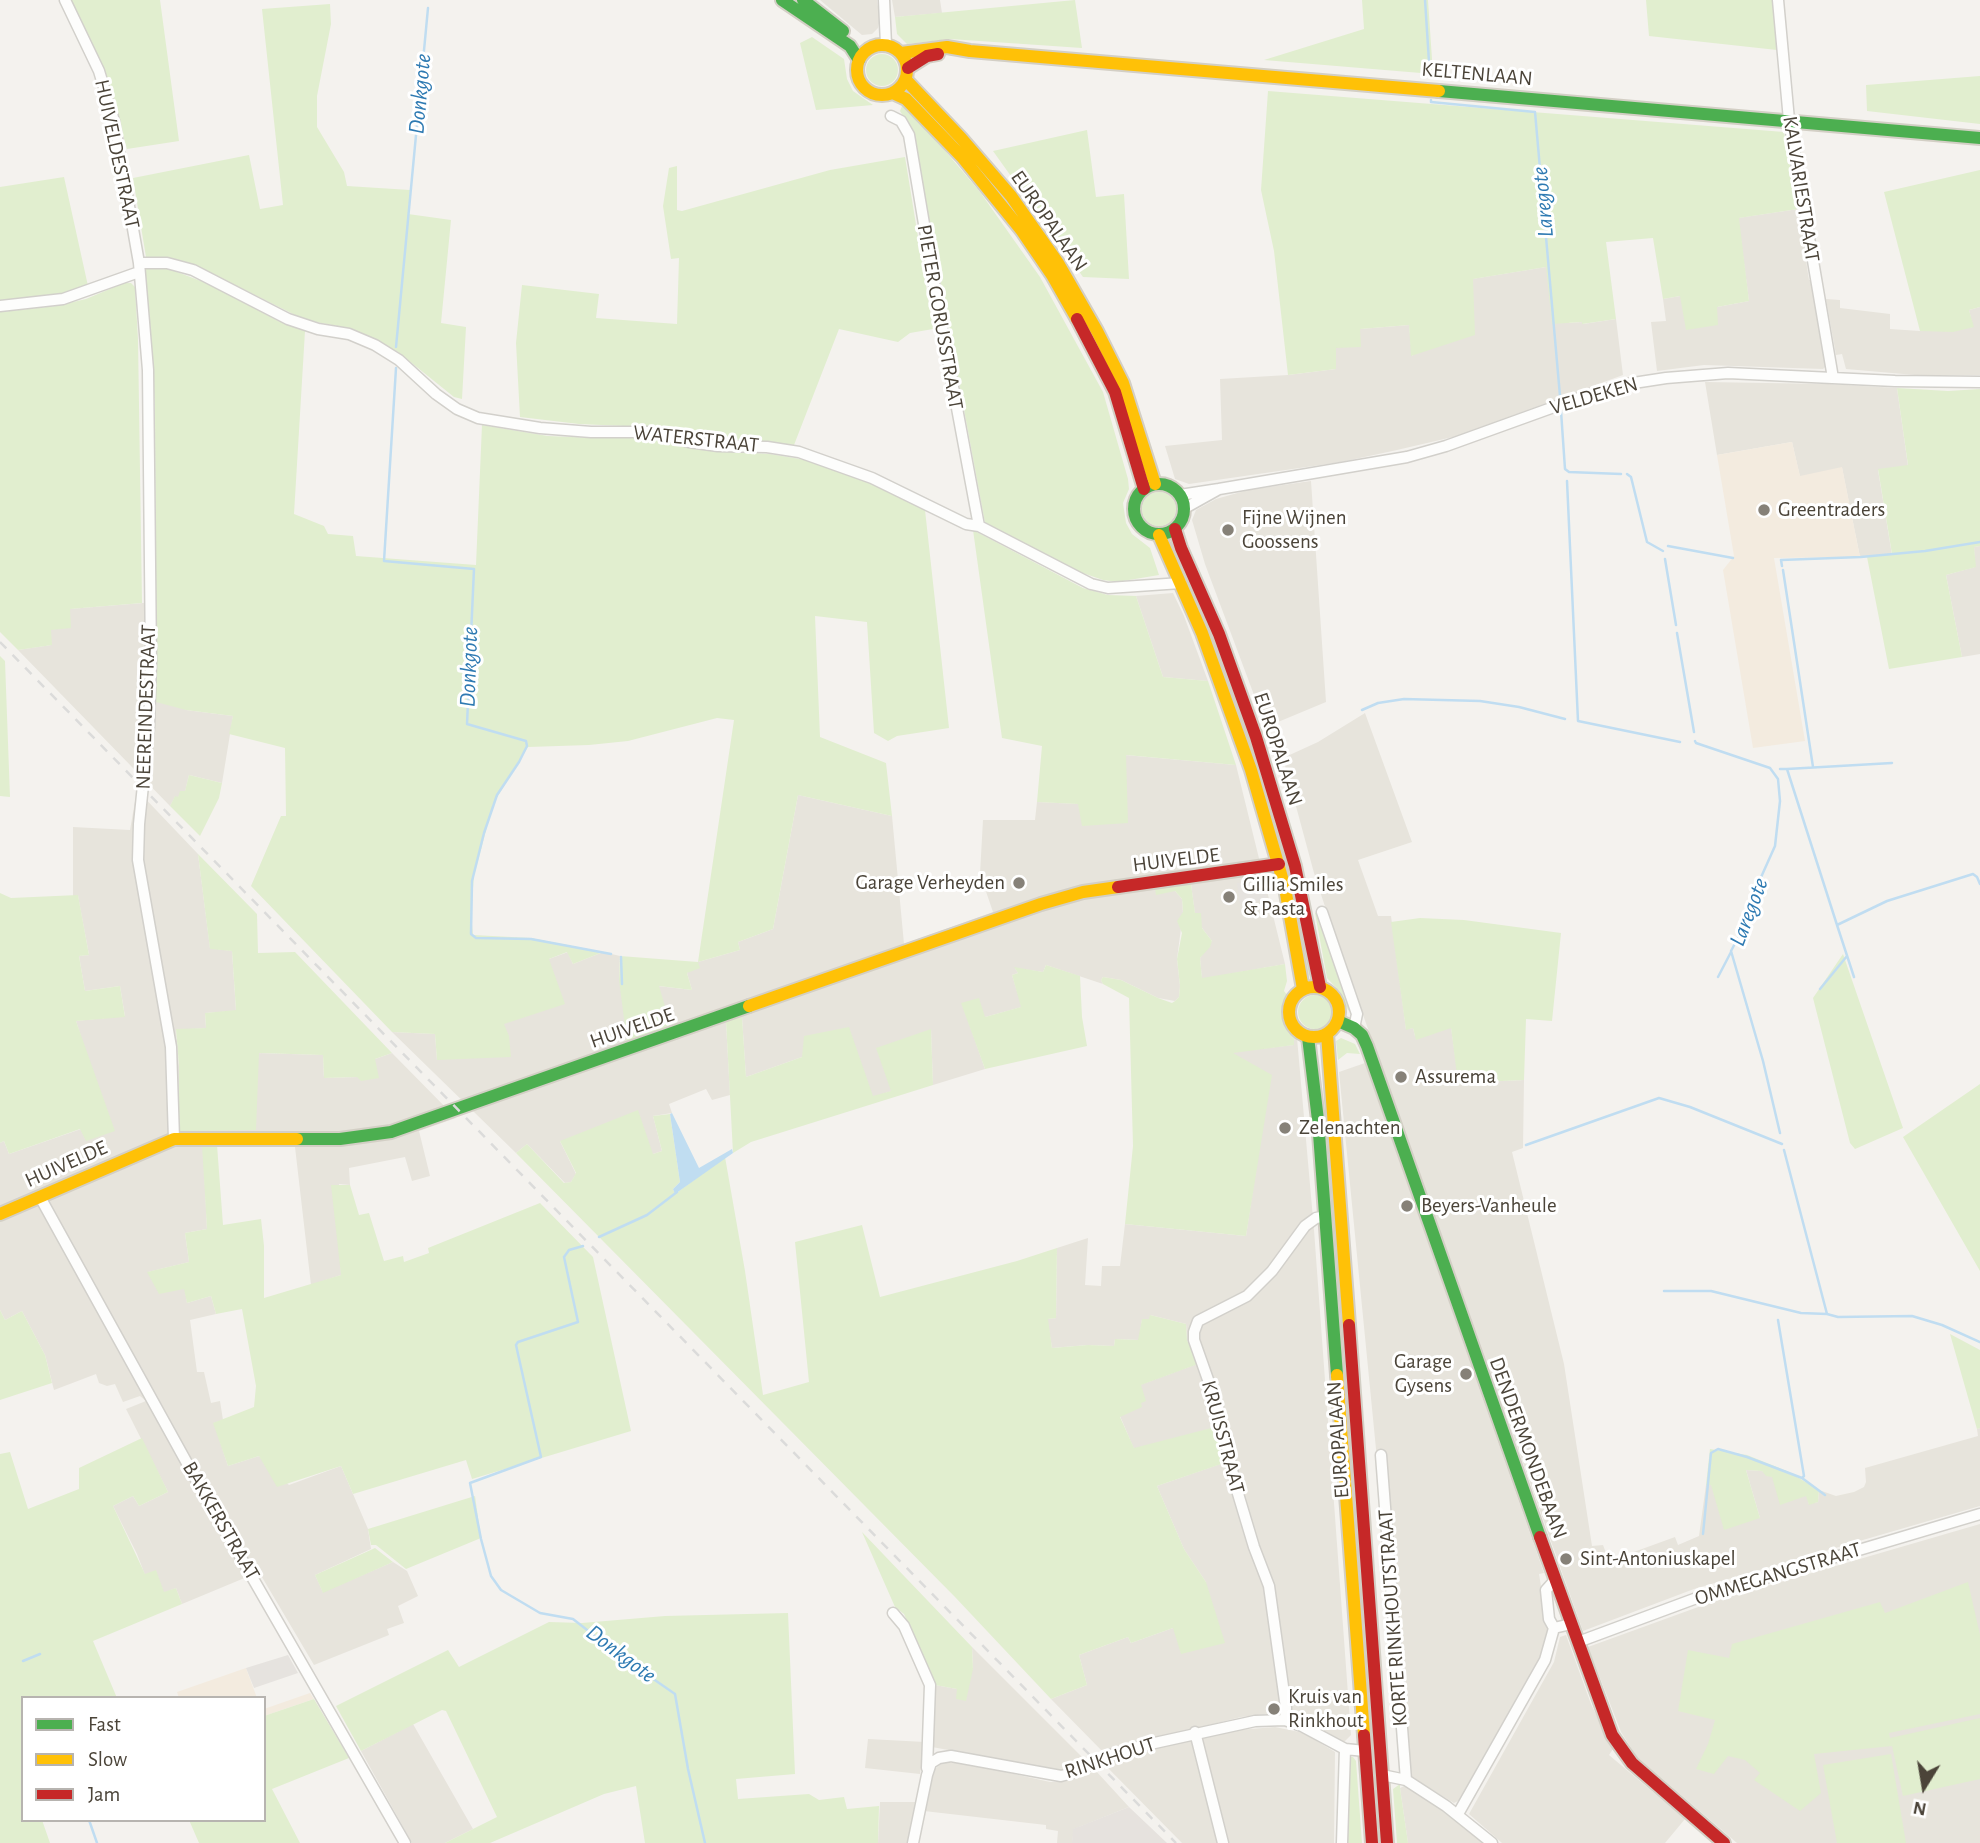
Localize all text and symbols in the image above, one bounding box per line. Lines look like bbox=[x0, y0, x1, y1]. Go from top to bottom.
water label: Donkgote bbox=[403, 53, 437, 135]
street label: KELTENLAAN bbox=[1420, 57, 1534, 91]
street label: HUIVELDESTRAAT bbox=[89, 77, 145, 231]
street label: KALVARIESTRAAT bbox=[1777, 114, 1825, 264]
street label: EUROPALAAN bbox=[1005, 166, 1093, 276]
water label: Laregote bbox=[1526, 166, 1560, 238]
street label: PIETER GORUSSTRAAT bbox=[911, 223, 969, 411]
street label: VELDEKEN bbox=[1547, 371, 1641, 421]
street label: WATERSTRAAT bbox=[632, 420, 760, 458]
place label: Greentraders bbox=[1778, 497, 1885, 523]
marker: Greentraders bbox=[1756, 502, 1772, 518]
place label: Fijne Wijnen Goossens bbox=[1242, 505, 1346, 555]
marker: Fijne Wijnen Goossens bbox=[1220, 522, 1236, 538]
street label: NEEREINDESTRAAT bbox=[131, 624, 161, 790]
water label: Donkgote bbox=[454, 626, 484, 708]
street label: EUROPALAAN bbox=[1248, 689, 1308, 809]
street label: HUIVELDE bbox=[1131, 842, 1221, 878]
place label: Garage Verheyden bbox=[855, 870, 1005, 896]
place label: Gillia Smiles & Pasta bbox=[1243, 872, 1344, 922]
water label: Laregote bbox=[1723, 874, 1775, 950]
marker: Garage Verheyden bbox=[1011, 875, 1027, 891]
marker: Gillia Smiles & Pasta bbox=[1221, 889, 1237, 905]
street label: HUIVELDE bbox=[587, 1002, 677, 1054]
place label: Assurema bbox=[1415, 1064, 1496, 1090]
marker: Assurema bbox=[1393, 1069, 1409, 1085]
place label: Zelenachten bbox=[1299, 1115, 1401, 1141]
marker: Zelenachten bbox=[1277, 1120, 1293, 1136]
street label: HUIVELDE bbox=[21, 1135, 111, 1193]
place label: Beyers-Vanheule bbox=[1421, 1193, 1557, 1219]
marker: Beyers-Vanheule bbox=[1399, 1198, 1415, 1214]
place label: Garage Gysens bbox=[1394, 1349, 1452, 1399]
street label: DENDERMONDEBAAN bbox=[1483, 1354, 1573, 1542]
marker: Garage Gysens bbox=[1458, 1366, 1474, 1382]
street label: KRUISSTRAAT bbox=[1196, 1378, 1250, 1496]
street label: EUROPALAAN bbox=[1321, 1381, 1355, 1499]
street label: BAKKERSTRAAT bbox=[177, 1457, 265, 1585]
street label: KORTE RINKHOUTSTRAAT bbox=[1373, 1509, 1413, 1727]
street label: OMMEGANGSTRAAT bbox=[1692, 1537, 1864, 1611]
place label: Sint-Antoniuskapel bbox=[1580, 1546, 1736, 1572]
marker: Sint-Antoniuskapel bbox=[1558, 1551, 1574, 1567]
water label: Donkgote bbox=[580, 1619, 662, 1689]
place label: Kruis van Rinkhout bbox=[1288, 1684, 1364, 1734]
legend bbox=[21, 1696, 266, 1822]
marker: Kruis van Rinkhout bbox=[1266, 1701, 1282, 1717]
text: Fast bbox=[88, 1714, 121, 1735]
street label: RINKHOUT bbox=[1061, 1732, 1159, 1784]
text: Slow bbox=[88, 1749, 127, 1770]
north arrow bbox=[1889, 1752, 1959, 1822]
text: Jam bbox=[88, 1784, 120, 1805]
text: N bbox=[1912, 1798, 1928, 1819]

